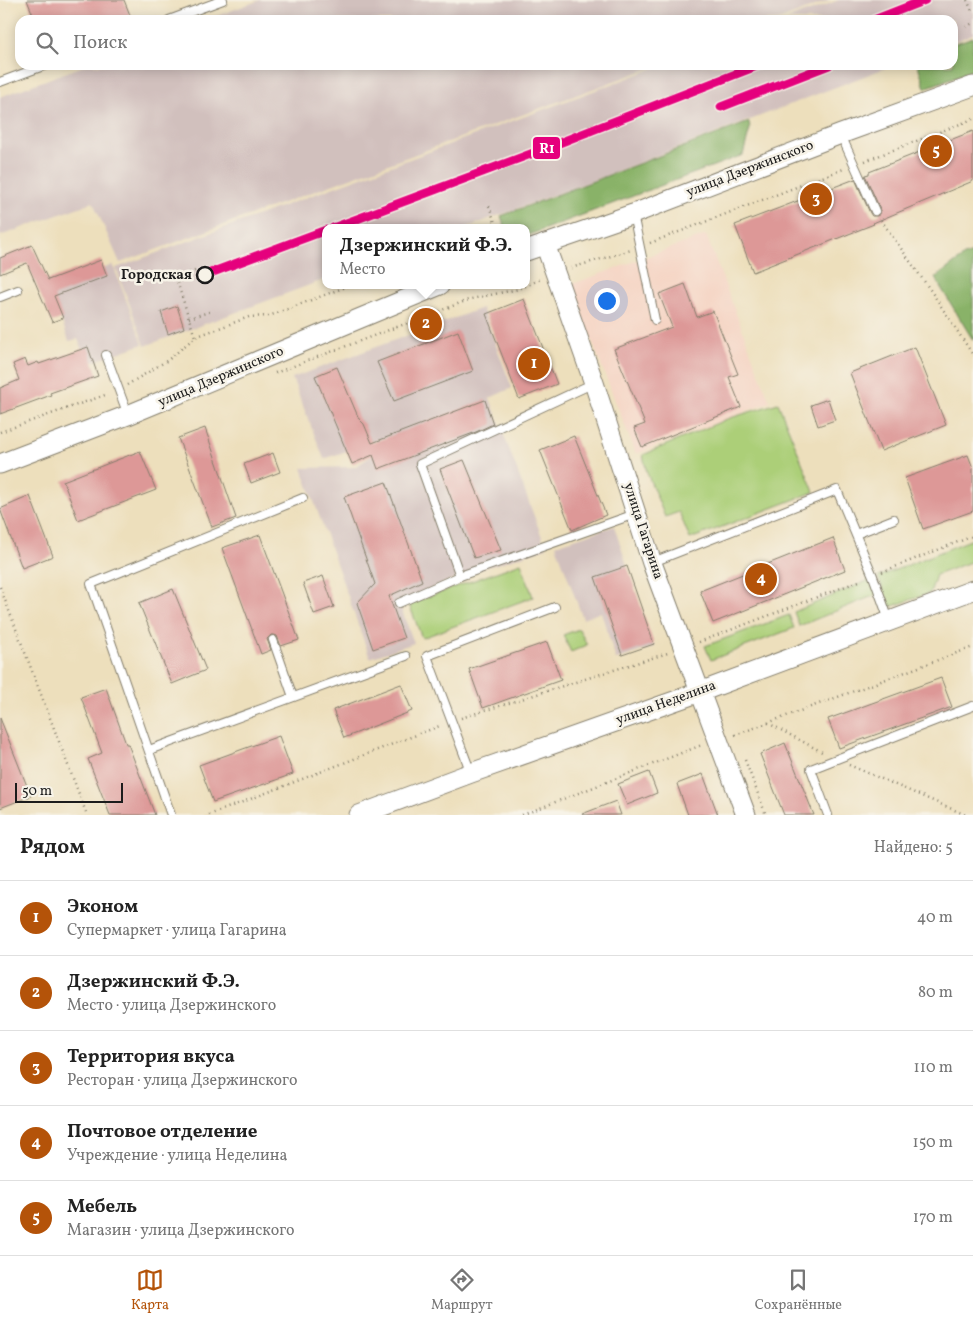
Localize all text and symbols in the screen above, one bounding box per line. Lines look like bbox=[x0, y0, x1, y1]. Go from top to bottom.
search box bbox=[15, 15, 958, 70]
icon: search bbox=[33, 29, 61, 57]
text: Поиск bbox=[73, 30, 127, 56]
pin: 5 bbox=[920, 132, 952, 170]
line badge: R1 bbox=[532, 136, 561, 160]
street label: улица Дзержинского bbox=[684, 136, 816, 202]
text: R1 bbox=[539, 140, 555, 159]
pin: 3 bbox=[800, 180, 832, 218]
popup bbox=[322, 224, 530, 289]
text: Дзержинский Ф.Э. bbox=[340, 233, 512, 259]
text: Место bbox=[340, 259, 385, 281]
place label: Городская bbox=[121, 266, 192, 285]
marker: Городская bbox=[196, 266, 214, 284]
your location bbox=[594, 288, 620, 314]
pin: 2 bbox=[410, 305, 442, 343]
street label: улица Дзержинского bbox=[155, 342, 287, 412]
pin: 1 bbox=[518, 345, 550, 383]
street label: улица Гагарина bbox=[618, 480, 668, 582]
pin: 4 bbox=[745, 560, 777, 598]
street label: улица Неделина bbox=[613, 676, 719, 730]
scale bar bbox=[15, 780, 122, 803]
text: 50 m bbox=[22, 782, 52, 801]
text: Рядом bbox=[20, 833, 85, 862]
text: Найдено: 5 bbox=[874, 837, 953, 859]
text: Эконом bbox=[67, 894, 138, 920]
text: 1 bbox=[33, 907, 39, 929]
text: 40 m bbox=[917, 907, 953, 929]
text: Супермаркет · улица Гагарина bbox=[67, 920, 287, 942]
text: Дзержинский Ф.Э. bbox=[67, 969, 240, 995]
text: 2 bbox=[32, 982, 40, 1004]
text: 80 m bbox=[918, 982, 953, 1004]
text: Место · улица Дзержинского bbox=[67, 995, 276, 1017]
text: Территория вкуса bbox=[67, 1044, 235, 1070]
text: 3 bbox=[32, 1057, 40, 1079]
text: 110 m bbox=[914, 1057, 953, 1079]
text: Ресторан · улица Дзержинского bbox=[67, 1070, 297, 1092]
text: Почтовое отделение bbox=[67, 1119, 258, 1145]
text: 4 bbox=[31, 1132, 41, 1154]
text: 150 m bbox=[912, 1132, 953, 1154]
text: Учреждение · улица Неделина bbox=[67, 1145, 287, 1167]
text: Мебель bbox=[67, 1194, 137, 1220]
text: 5 bbox=[32, 1207, 40, 1229]
text: 170 m bbox=[913, 1207, 953, 1229]
text: Магазин · улица Дзержинского bbox=[67, 1220, 295, 1242]
tab: Карта bbox=[131, 1266, 169, 1315]
tab: Маршрут bbox=[431, 1266, 493, 1315]
tab: Сохранённые bbox=[755, 1266, 842, 1315]

